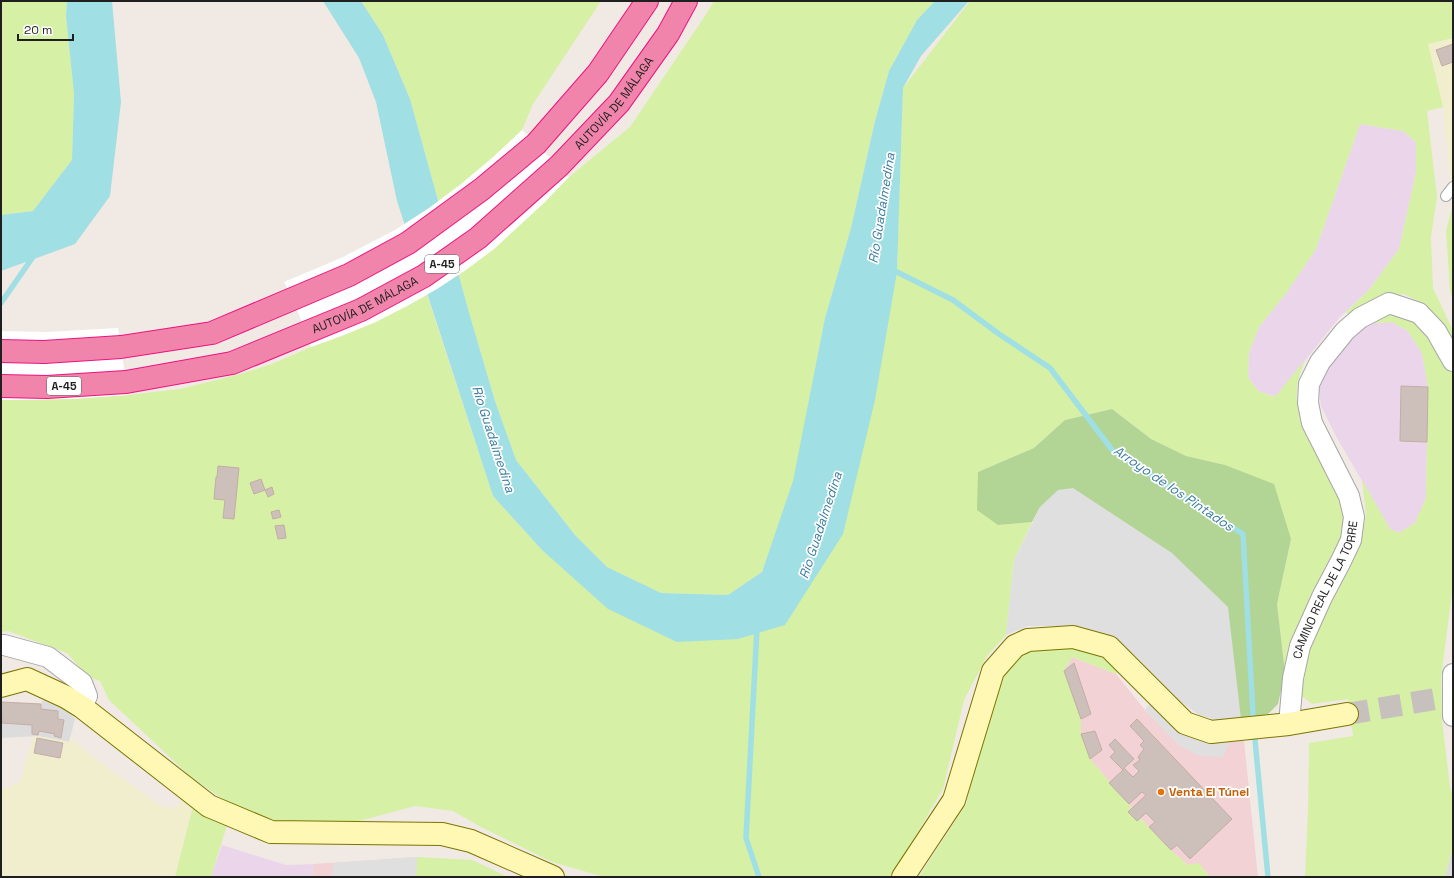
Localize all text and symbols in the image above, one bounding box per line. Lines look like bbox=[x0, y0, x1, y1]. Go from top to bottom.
scale bar bbox=[18, 16, 73, 42]
text: 20 m bbox=[24, 22, 52, 38]
street label: AUTOVÍA DE MÁLAGA bbox=[571, 53, 657, 153]
water label: Río Guadalmedina bbox=[864, 151, 899, 264]
road number: A-45 bbox=[425, 255, 459, 273]
street label: AUTOVÍA DE MÁLAGA bbox=[310, 272, 421, 337]
road number: A-45 bbox=[47, 377, 81, 395]
water label: Río Guadalmedina bbox=[468, 383, 519, 495]
water label: Arroyo de los Pintados bbox=[1110, 442, 1238, 536]
water label: Río Guadalmedina bbox=[795, 469, 846, 581]
street label: CAMINO REAL DE LA TORRE bbox=[1289, 519, 1361, 660]
place label: Venta El Túnel bbox=[1169, 784, 1249, 800]
marker: Venta El Túnel bbox=[1156, 787, 1166, 797]

